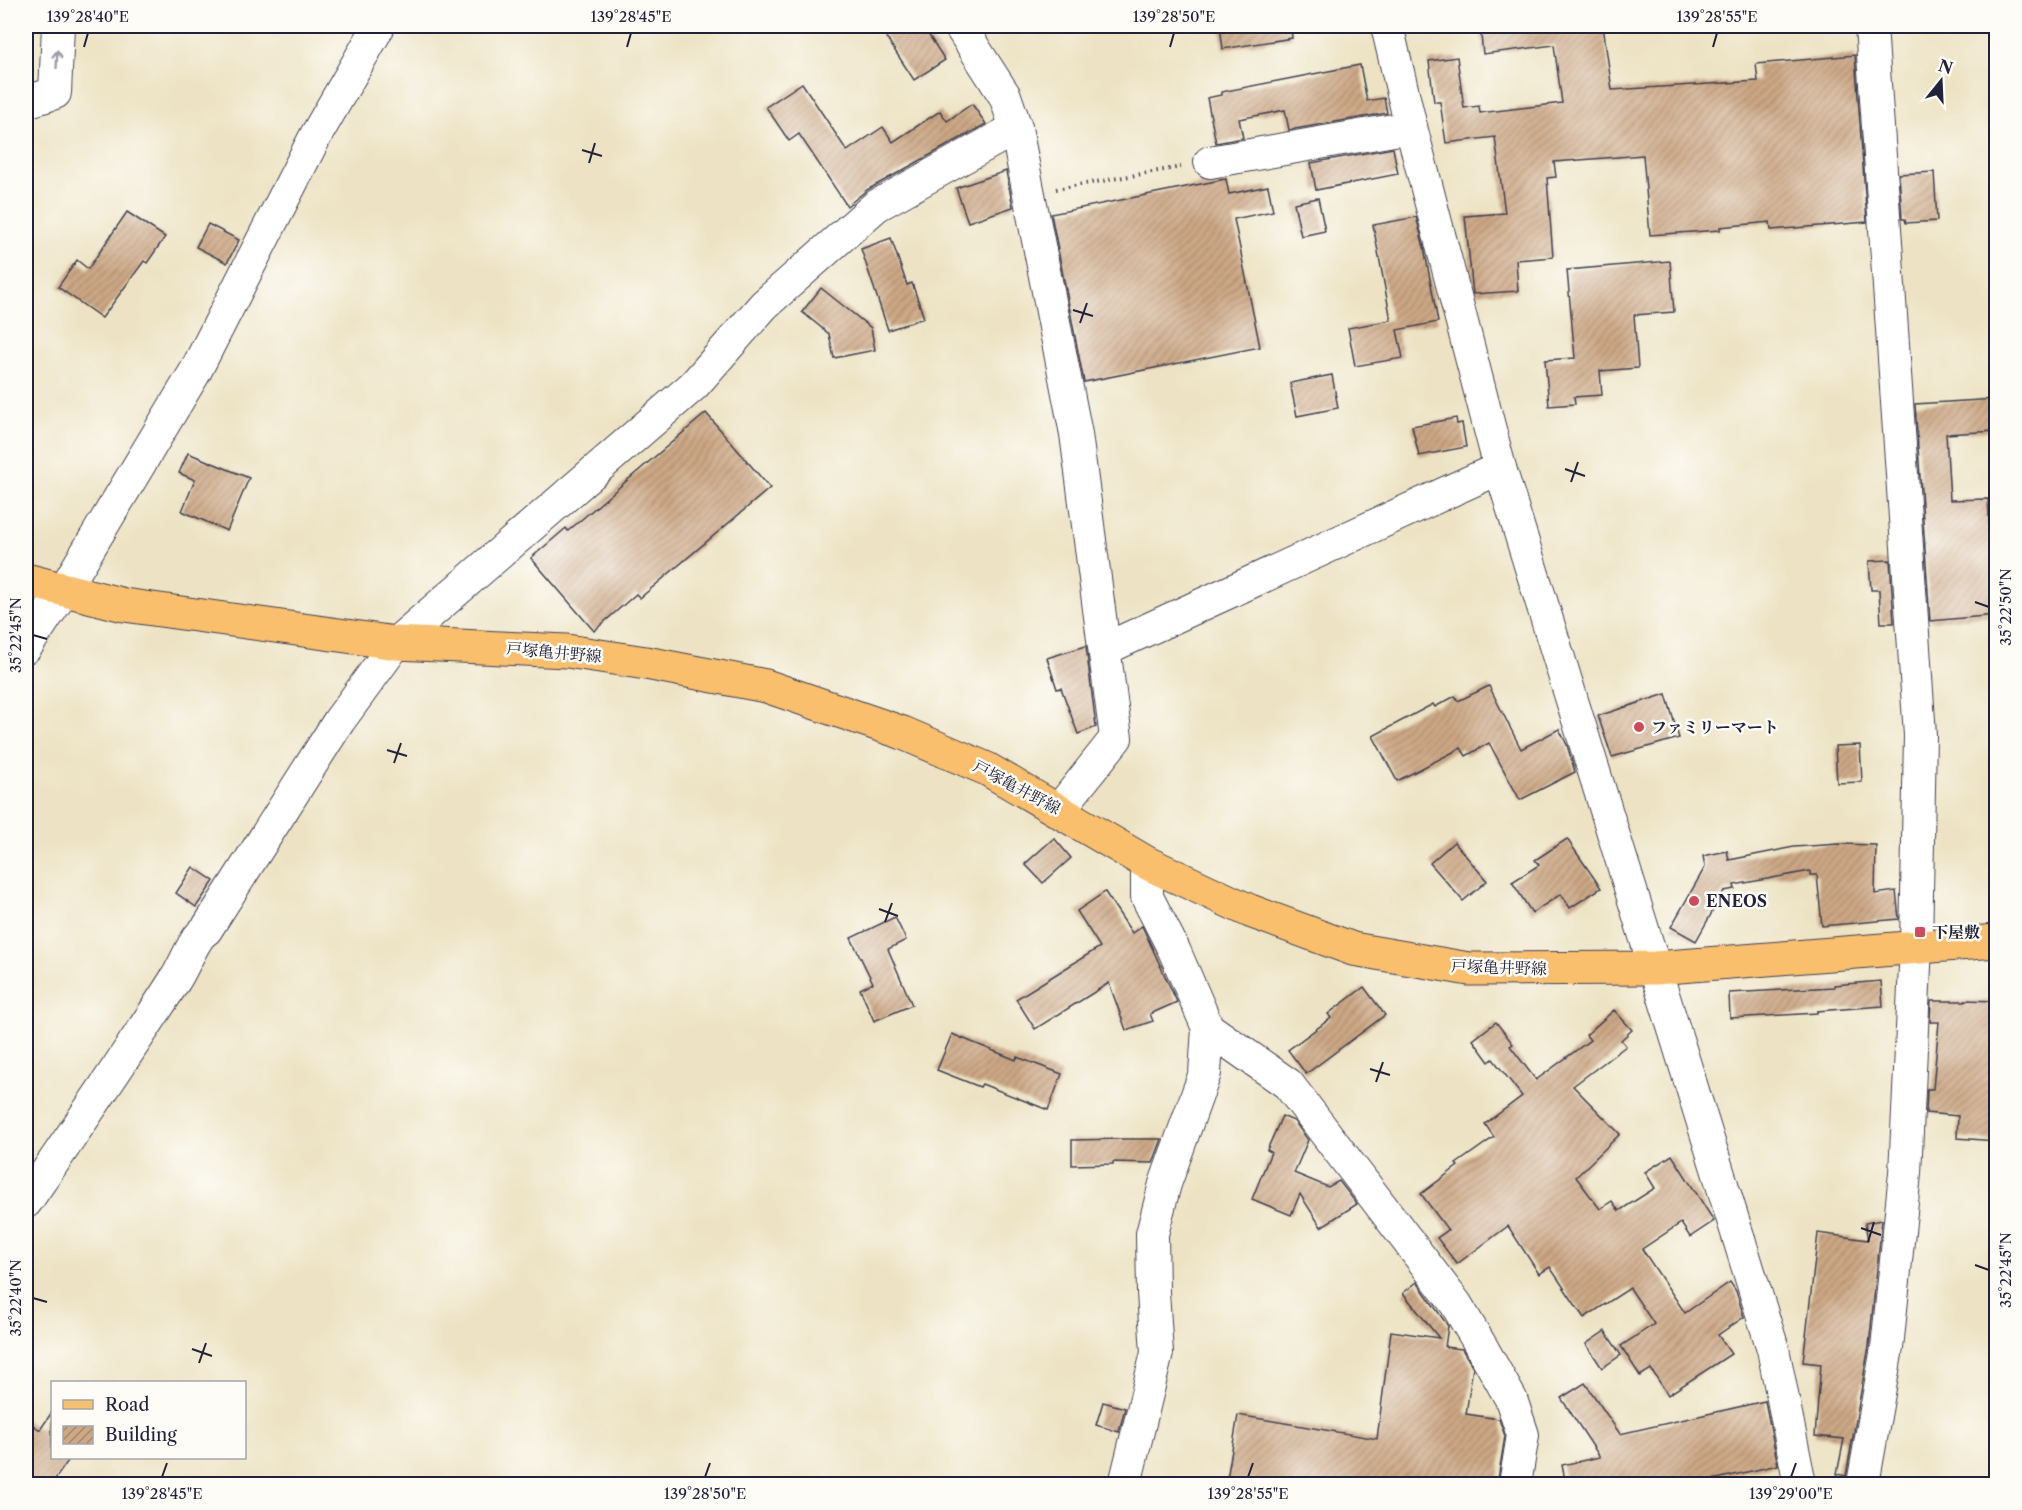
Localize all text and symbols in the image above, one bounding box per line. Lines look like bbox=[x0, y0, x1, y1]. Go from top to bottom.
text: 139°28'40"E bbox=[47, 7, 129, 26]
text: 139°28'45"E bbox=[590, 7, 672, 26]
text: 139°28'50"E bbox=[1133, 7, 1215, 26]
text: 139°28'55"E bbox=[1676, 7, 1758, 26]
one-way arrow bbox=[51, 50, 63, 70]
north arrow bbox=[1911, 51, 1971, 111]
text: N bbox=[1936, 55, 1955, 78]
text: 35°22'50"N bbox=[1996, 568, 2015, 646]
text: 35°22'45"N bbox=[6, 597, 25, 673]
street label: 戸塚亀井野線 bbox=[505, 638, 603, 666]
place label: ファミリーマート bbox=[1651, 717, 1779, 737]
marker: ファミリーマート bbox=[1632, 720, 1646, 734]
street label: 戸塚亀井野線 bbox=[970, 756, 1064, 818]
place label: ENEOS bbox=[1706, 891, 1767, 911]
marker: ENEOS bbox=[1687, 894, 1701, 908]
place label: 下屋敷 bbox=[1932, 922, 1980, 942]
marker: 下屋敷 bbox=[1913, 925, 1927, 939]
street label: 戸塚亀井野線 bbox=[1451, 955, 1547, 979]
text: 35°22'45"N bbox=[1996, 1232, 2015, 1308]
text: 35°22'40"N bbox=[6, 1259, 25, 1337]
legend bbox=[51, 1381, 246, 1459]
text: Road bbox=[105, 1394, 150, 1416]
text: Building bbox=[105, 1424, 177, 1446]
text: 139°28'45"E bbox=[121, 1484, 203, 1503]
text: 139°28'50"E bbox=[664, 1484, 746, 1503]
text: 139°28'55"E bbox=[1207, 1484, 1289, 1503]
text: 139°29'00"E bbox=[1749, 1484, 1833, 1503]

